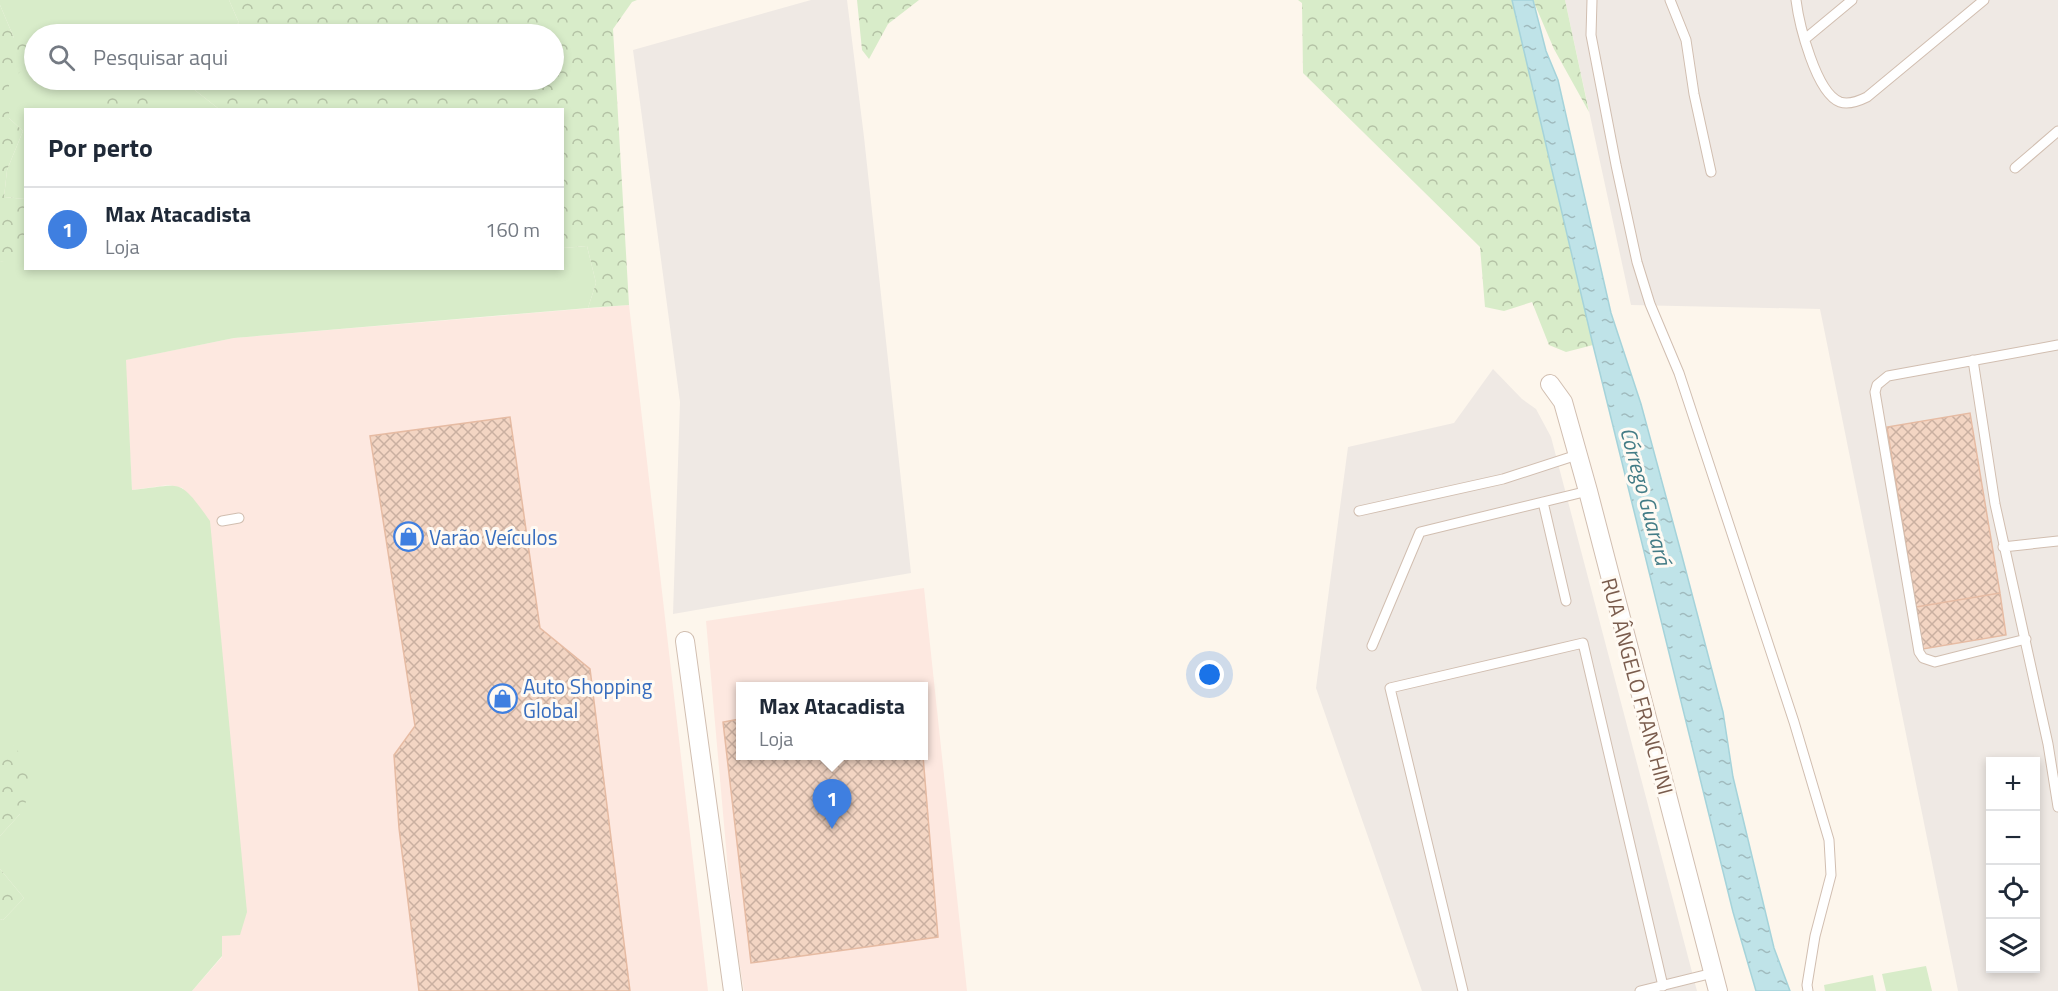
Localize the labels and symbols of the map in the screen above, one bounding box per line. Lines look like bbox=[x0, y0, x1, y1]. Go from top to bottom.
water label: Córrego Guarará bbox=[1611, 423, 1681, 571]
shop icon: Varão Veículos bbox=[392, 521, 424, 553]
place label: Varão Veículos bbox=[429, 521, 557, 553]
street label: RUA ÂNGELO FRANCHINI bbox=[1594, 574, 1682, 798]
your location bbox=[1195, 660, 1224, 689]
place label: Auto Shopping Global bbox=[523, 670, 653, 726]
shop icon: Auto Shopping Global bbox=[486, 682, 518, 714]
pin: 1 bbox=[812, 780, 852, 829]

